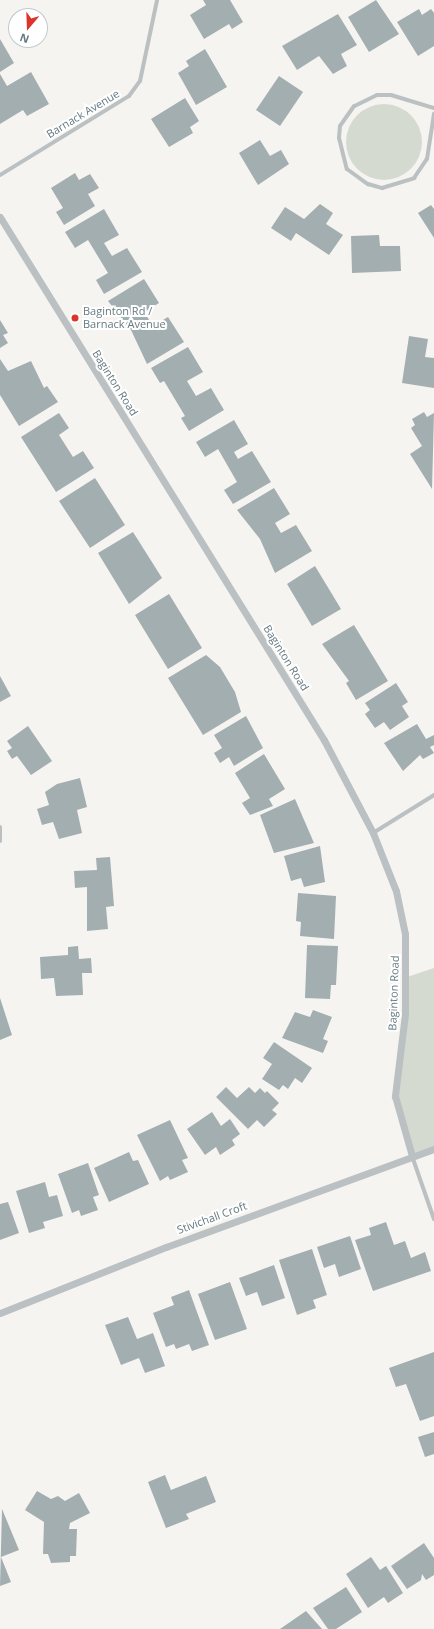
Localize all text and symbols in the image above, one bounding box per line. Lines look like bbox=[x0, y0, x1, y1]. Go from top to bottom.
north arrow bbox=[8, 8, 48, 48]
text: N bbox=[18, 30, 31, 47]
street label: Barnack Avenue bbox=[44, 87, 122, 141]
place label: Baginton Rd / Barnack Avenue bbox=[83, 305, 166, 331]
marker: Baginton Rd / Barnack Avenue bbox=[70, 313, 80, 323]
street label: Baginton Road bbox=[90, 348, 140, 418]
street label: Baginton Road bbox=[261, 623, 311, 693]
street label: Baginton Road bbox=[386, 955, 402, 1031]
street label: Stivichall Croft bbox=[175, 1199, 249, 1237]

